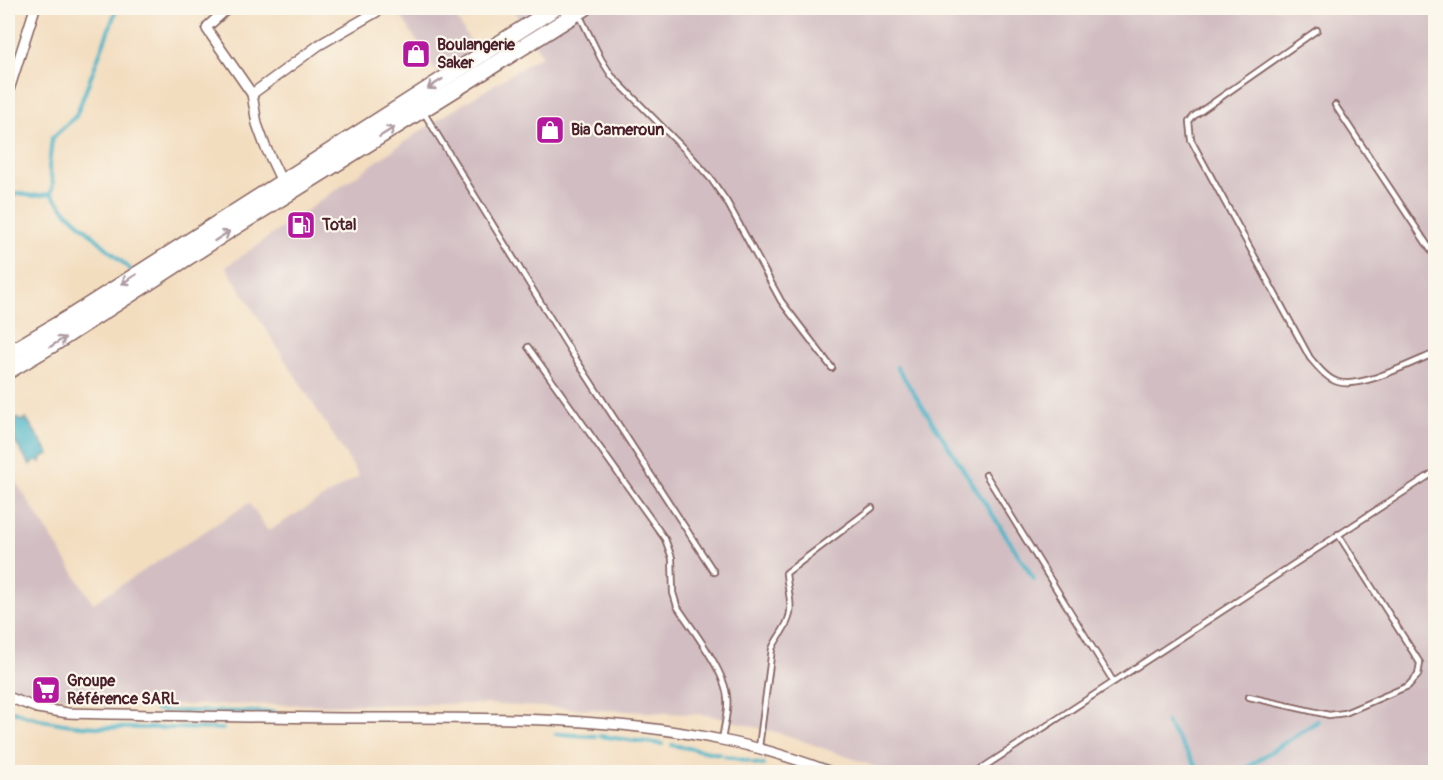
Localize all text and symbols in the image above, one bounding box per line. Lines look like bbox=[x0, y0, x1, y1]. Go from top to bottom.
place label: Boulangerie Saker bbox=[437, 35, 516, 73]
shop icon: Boulangerie Saker bbox=[400, 38, 432, 70]
one-way arrow bbox=[427, 79, 444, 91]
shop icon: Bia Cameroun bbox=[534, 114, 566, 146]
place label: Bia Cameroun bbox=[571, 120, 664, 140]
one-way arrow bbox=[378, 125, 395, 138]
fuel station icon: Total bbox=[285, 209, 317, 241]
place label: Total bbox=[321, 215, 357, 235]
one-way arrow bbox=[213, 229, 230, 242]
one-way arrow bbox=[121, 274, 138, 286]
one-way arrow bbox=[49, 335, 66, 347]
place label: Groupe Référence SARL bbox=[67, 671, 179, 709]
supermarket icon: Groupe Référence SARL bbox=[30, 674, 62, 706]

